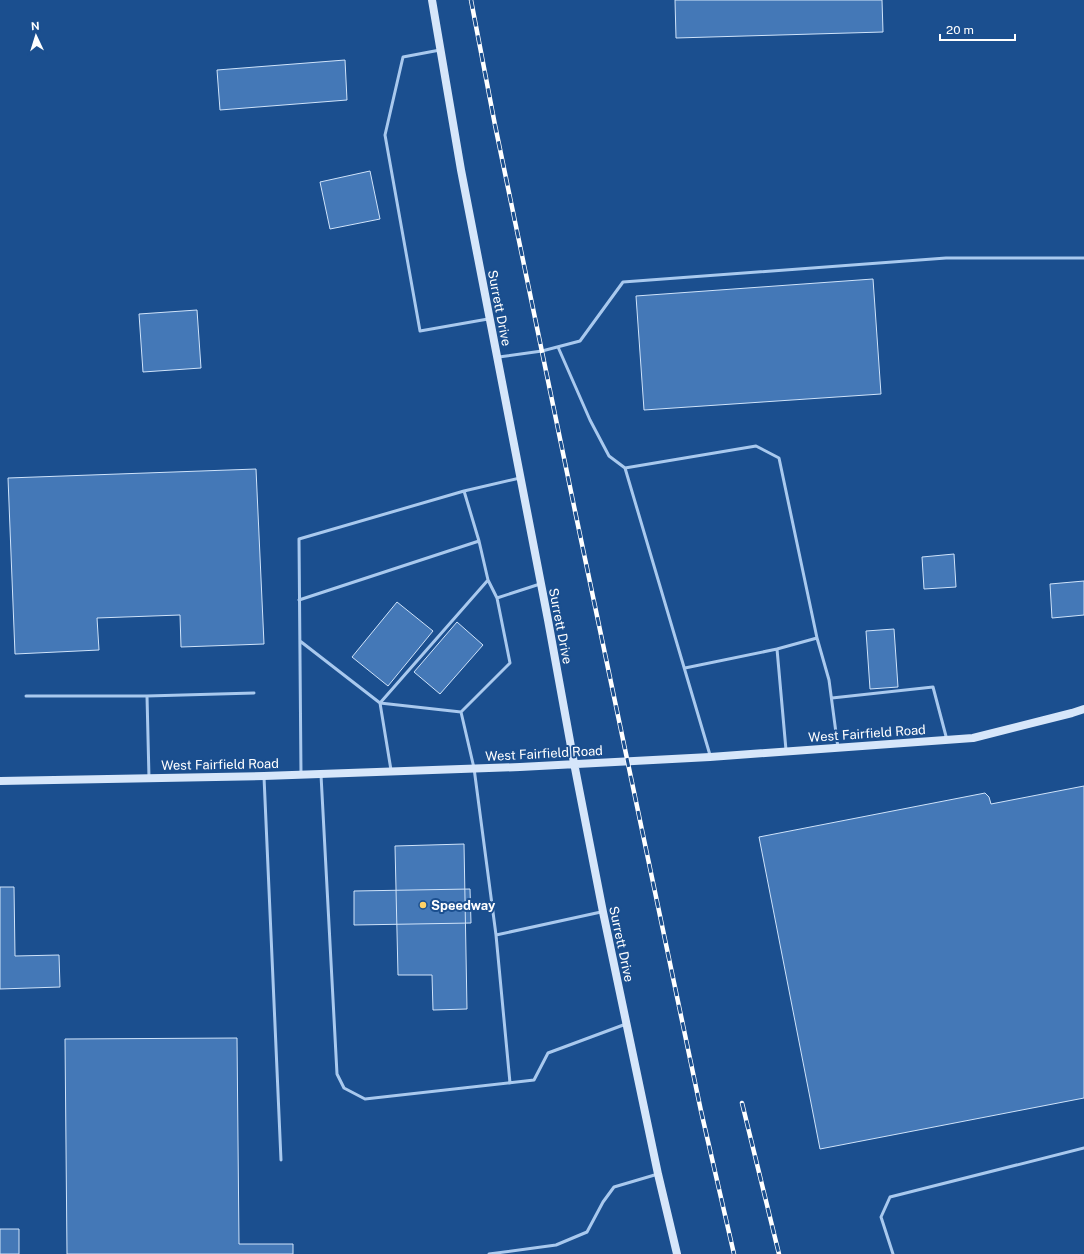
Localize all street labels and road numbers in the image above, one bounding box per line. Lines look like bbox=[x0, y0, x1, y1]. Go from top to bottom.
street label: Surrett Drive bbox=[485, 269, 514, 347]
street label: Surrett Drive bbox=[546, 587, 575, 665]
street label: West Fairfield Road bbox=[808, 722, 926, 745]
street label: West Fairfield Road bbox=[485, 743, 603, 764]
street label: West Fairfield Road bbox=[161, 756, 279, 773]
street label: Surrett Drive bbox=[606, 905, 637, 983]

